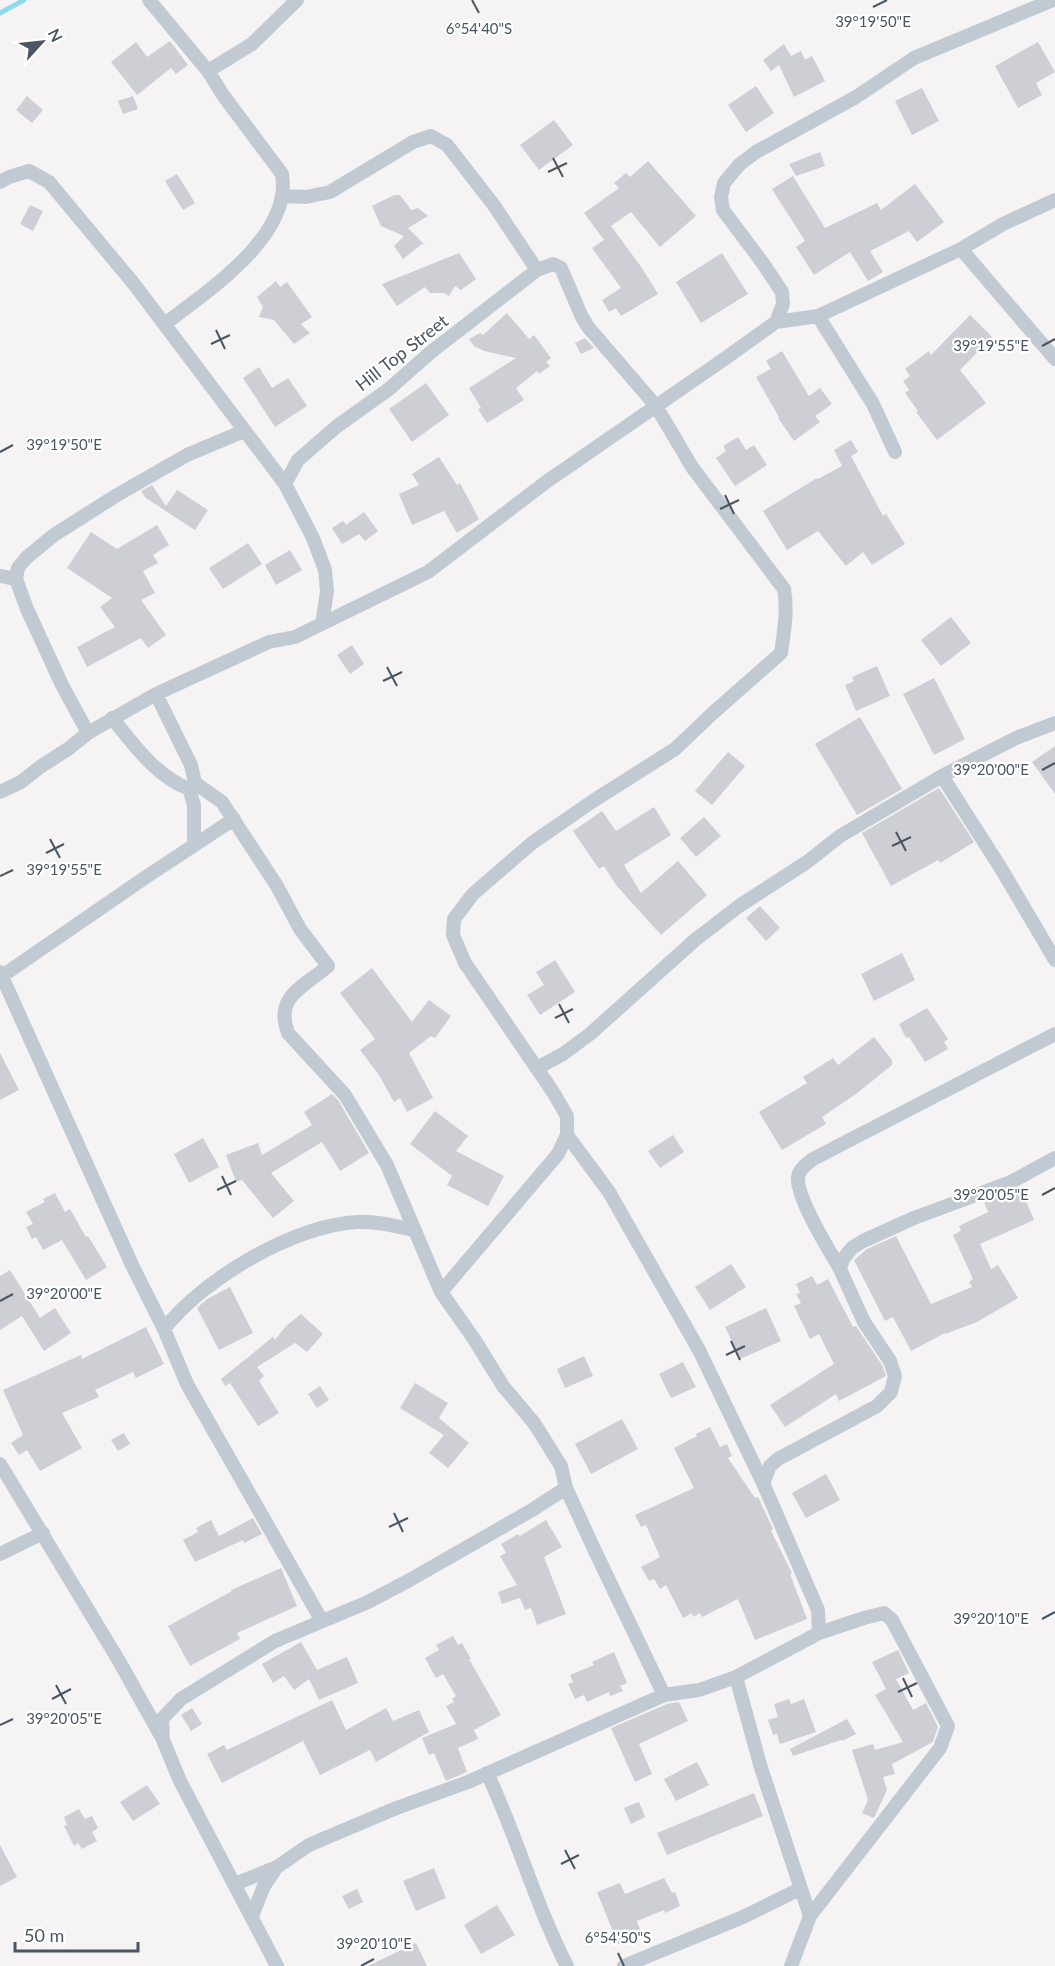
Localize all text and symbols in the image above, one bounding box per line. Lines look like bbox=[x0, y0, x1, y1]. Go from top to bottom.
north arrow bbox=[12, 12, 72, 72]
text: 39°19'50"E bbox=[835, 12, 911, 30]
text: 6°54'40"S bbox=[446, 19, 512, 37]
text: N bbox=[45, 25, 67, 45]
street label: Hill Top Street bbox=[351, 309, 452, 395]
text: 39°19'55"E bbox=[953, 336, 1029, 354]
text: 39°19'50"E bbox=[26, 435, 102, 453]
text: 39°20'00"E bbox=[953, 760, 1029, 778]
text: 39°19'55"E bbox=[26, 860, 102, 878]
text: 39°20'05"E bbox=[953, 1185, 1029, 1203]
text: 39°20'00"E bbox=[26, 1284, 102, 1302]
text: 39°20'10"E bbox=[953, 1609, 1029, 1627]
text: 39°20'05"E bbox=[26, 1709, 102, 1727]
scale bar bbox=[15, 1915, 138, 1953]
text: 50 m bbox=[24, 1924, 64, 1946]
text: 6°54'50"S bbox=[585, 1928, 651, 1946]
text: 39°20'10"E bbox=[336, 1934, 412, 1952]

